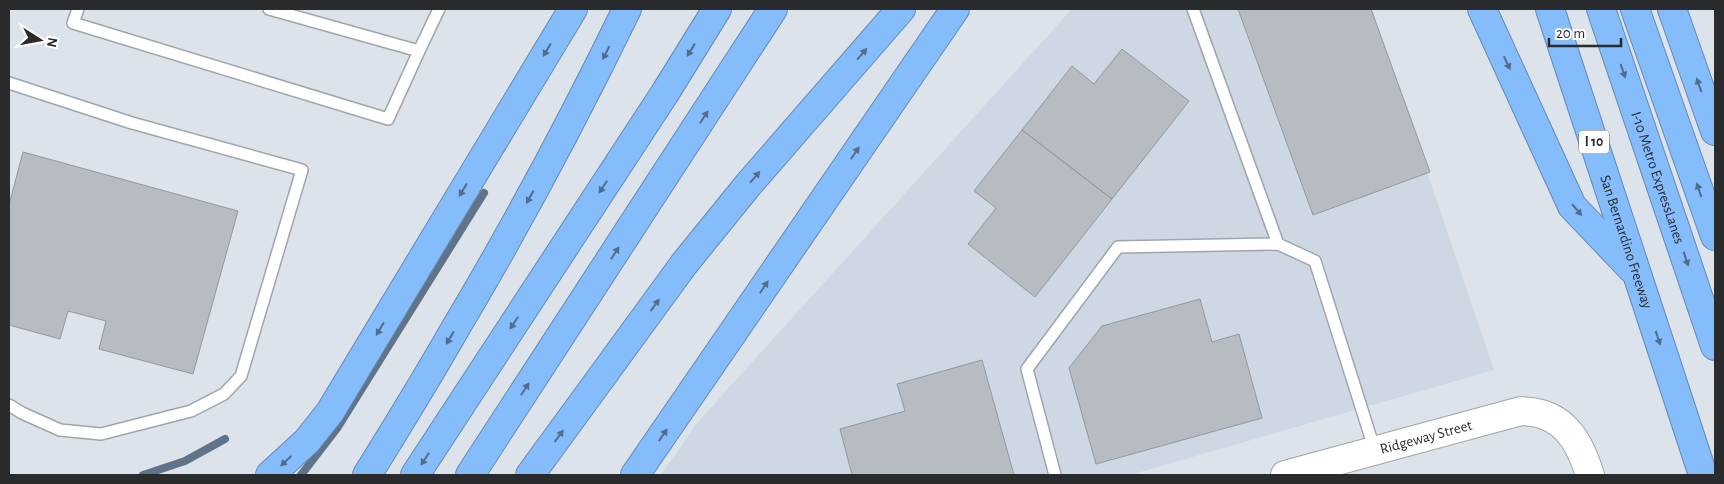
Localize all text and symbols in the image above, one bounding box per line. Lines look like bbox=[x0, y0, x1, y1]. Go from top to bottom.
north arrow bbox=[15, 15, 65, 65]
scale bar bbox=[1549, 15, 1622, 47]
text: 20 m bbox=[1556, 26, 1585, 41]
text: N bbox=[44, 36, 60, 48]
one-way arrow bbox=[543, 44, 552, 57]
one-way arrow bbox=[687, 44, 696, 57]
one-way arrow bbox=[602, 45, 610, 60]
one-way arrow bbox=[856, 48, 867, 60]
one-way arrow bbox=[1504, 56, 1512, 70]
one-way arrow bbox=[1619, 64, 1627, 79]
one-way arrow bbox=[1695, 78, 1702, 93]
one-way arrow bbox=[699, 110, 708, 123]
street label: I-10 Metro ExpressLanes bbox=[1629, 110, 1687, 246]
road number: I 10 bbox=[1579, 130, 1609, 154]
one-way arrow bbox=[851, 147, 860, 160]
one-way arrow bbox=[749, 171, 761, 183]
street label: San Bernardino Freeway bbox=[1598, 173, 1656, 311]
one-way arrow bbox=[599, 180, 608, 193]
one-way arrow bbox=[1695, 182, 1703, 197]
one-way arrow bbox=[459, 183, 468, 196]
one-way arrow bbox=[526, 190, 535, 203]
one-way arrow bbox=[1571, 203, 1582, 216]
one-way arrow bbox=[610, 246, 619, 260]
one-way arrow bbox=[1683, 251, 1690, 266]
one-way arrow bbox=[759, 281, 769, 294]
one-way arrow bbox=[650, 298, 660, 311]
one-way arrow bbox=[510, 316, 519, 329]
one-way arrow bbox=[375, 322, 384, 335]
one-way arrow bbox=[446, 331, 455, 344]
one-way arrow bbox=[1654, 331, 1662, 346]
one-way arrow bbox=[520, 382, 530, 395]
street label: Ridgeway Street bbox=[1378, 417, 1474, 456]
one-way arrow bbox=[658, 428, 668, 442]
one-way arrow bbox=[554, 429, 564, 443]
one-way arrow bbox=[421, 452, 430, 465]
one-way arrow bbox=[281, 455, 293, 467]

